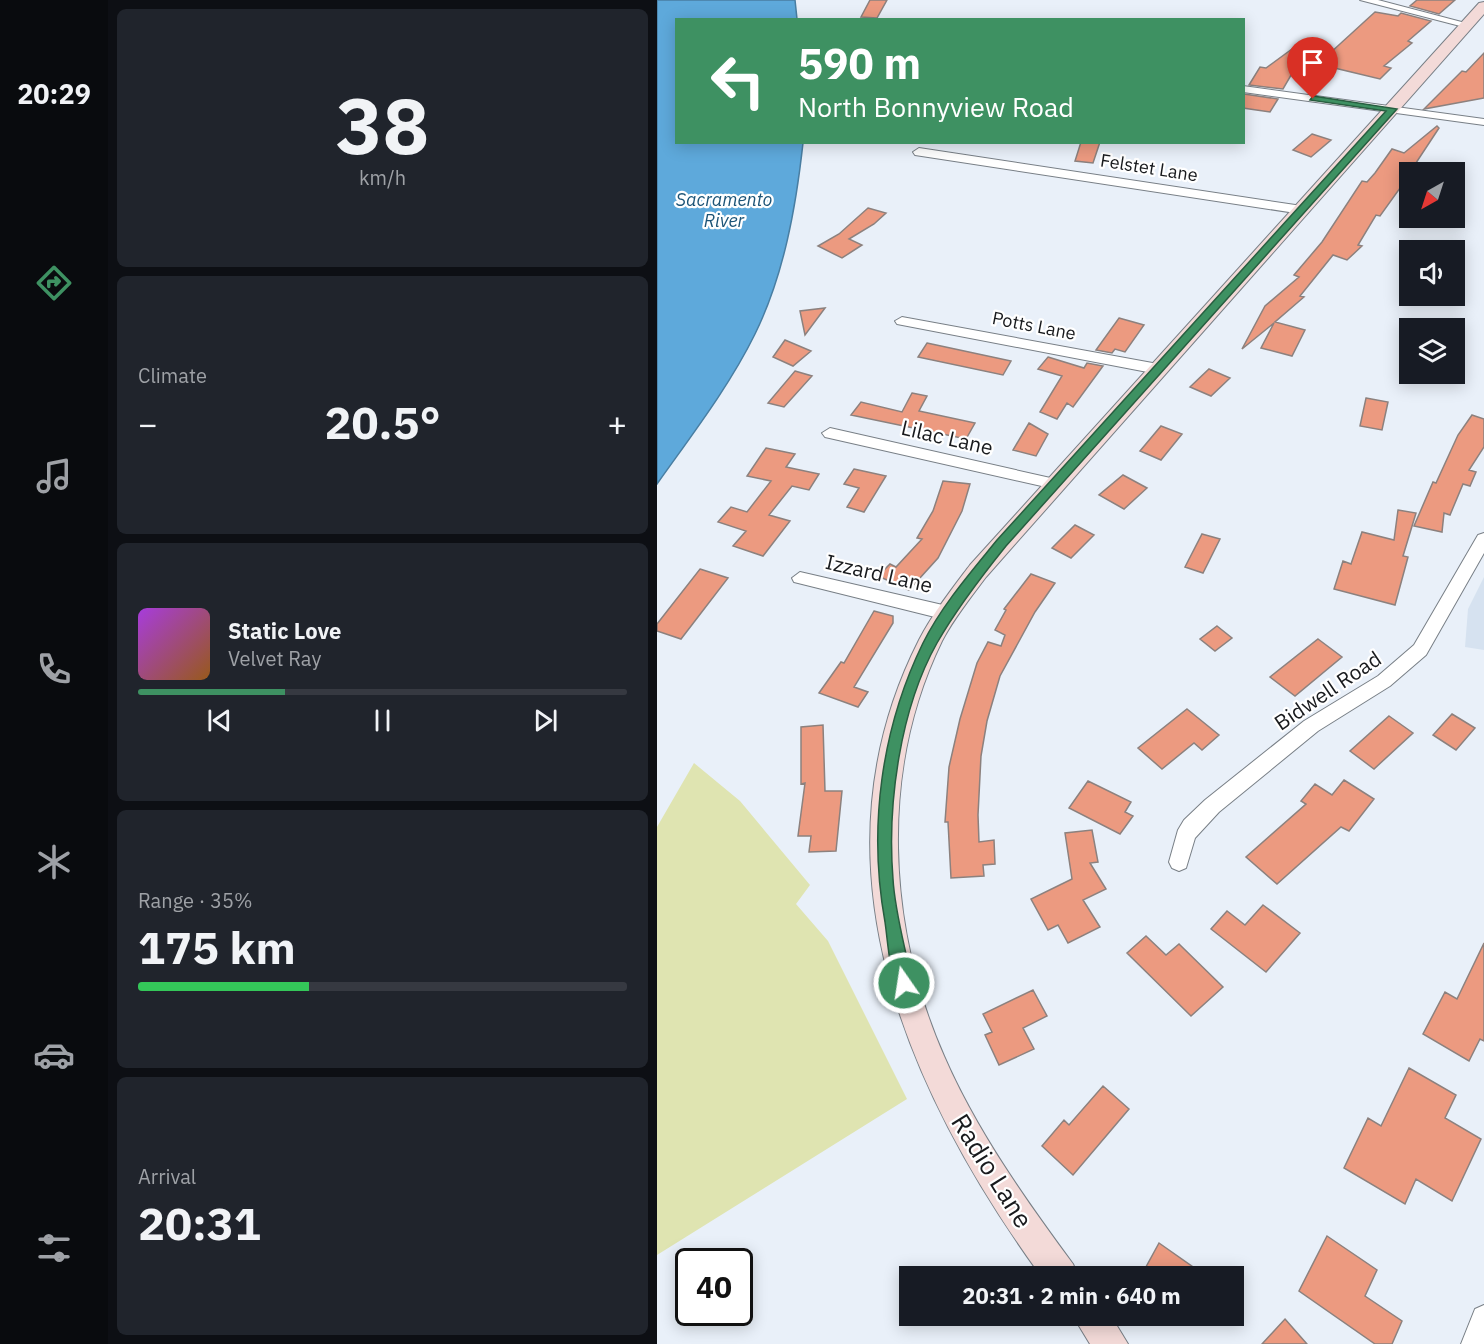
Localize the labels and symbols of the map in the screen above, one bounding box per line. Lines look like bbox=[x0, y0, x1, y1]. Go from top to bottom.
pin bbox=[1287, 37, 1338, 99]
street label: Felstet Lane bbox=[1099, 148, 1200, 187]
north arrow bbox=[1399, 162, 1465, 228]
water label: Sacramento River bbox=[676, 188, 772, 232]
street label: Potts Lane bbox=[990, 306, 1078, 345]
street label: Lilac Lane bbox=[899, 413, 996, 461]
street label: Izzard Lane bbox=[823, 547, 935, 599]
street label: Bidwell Road bbox=[1269, 644, 1386, 736]
position arrow bbox=[872, 951, 936, 1015]
street label: Radio Lane bbox=[944, 1107, 1041, 1234]
speed limit sign: 40 bbox=[675, 1248, 753, 1326]

